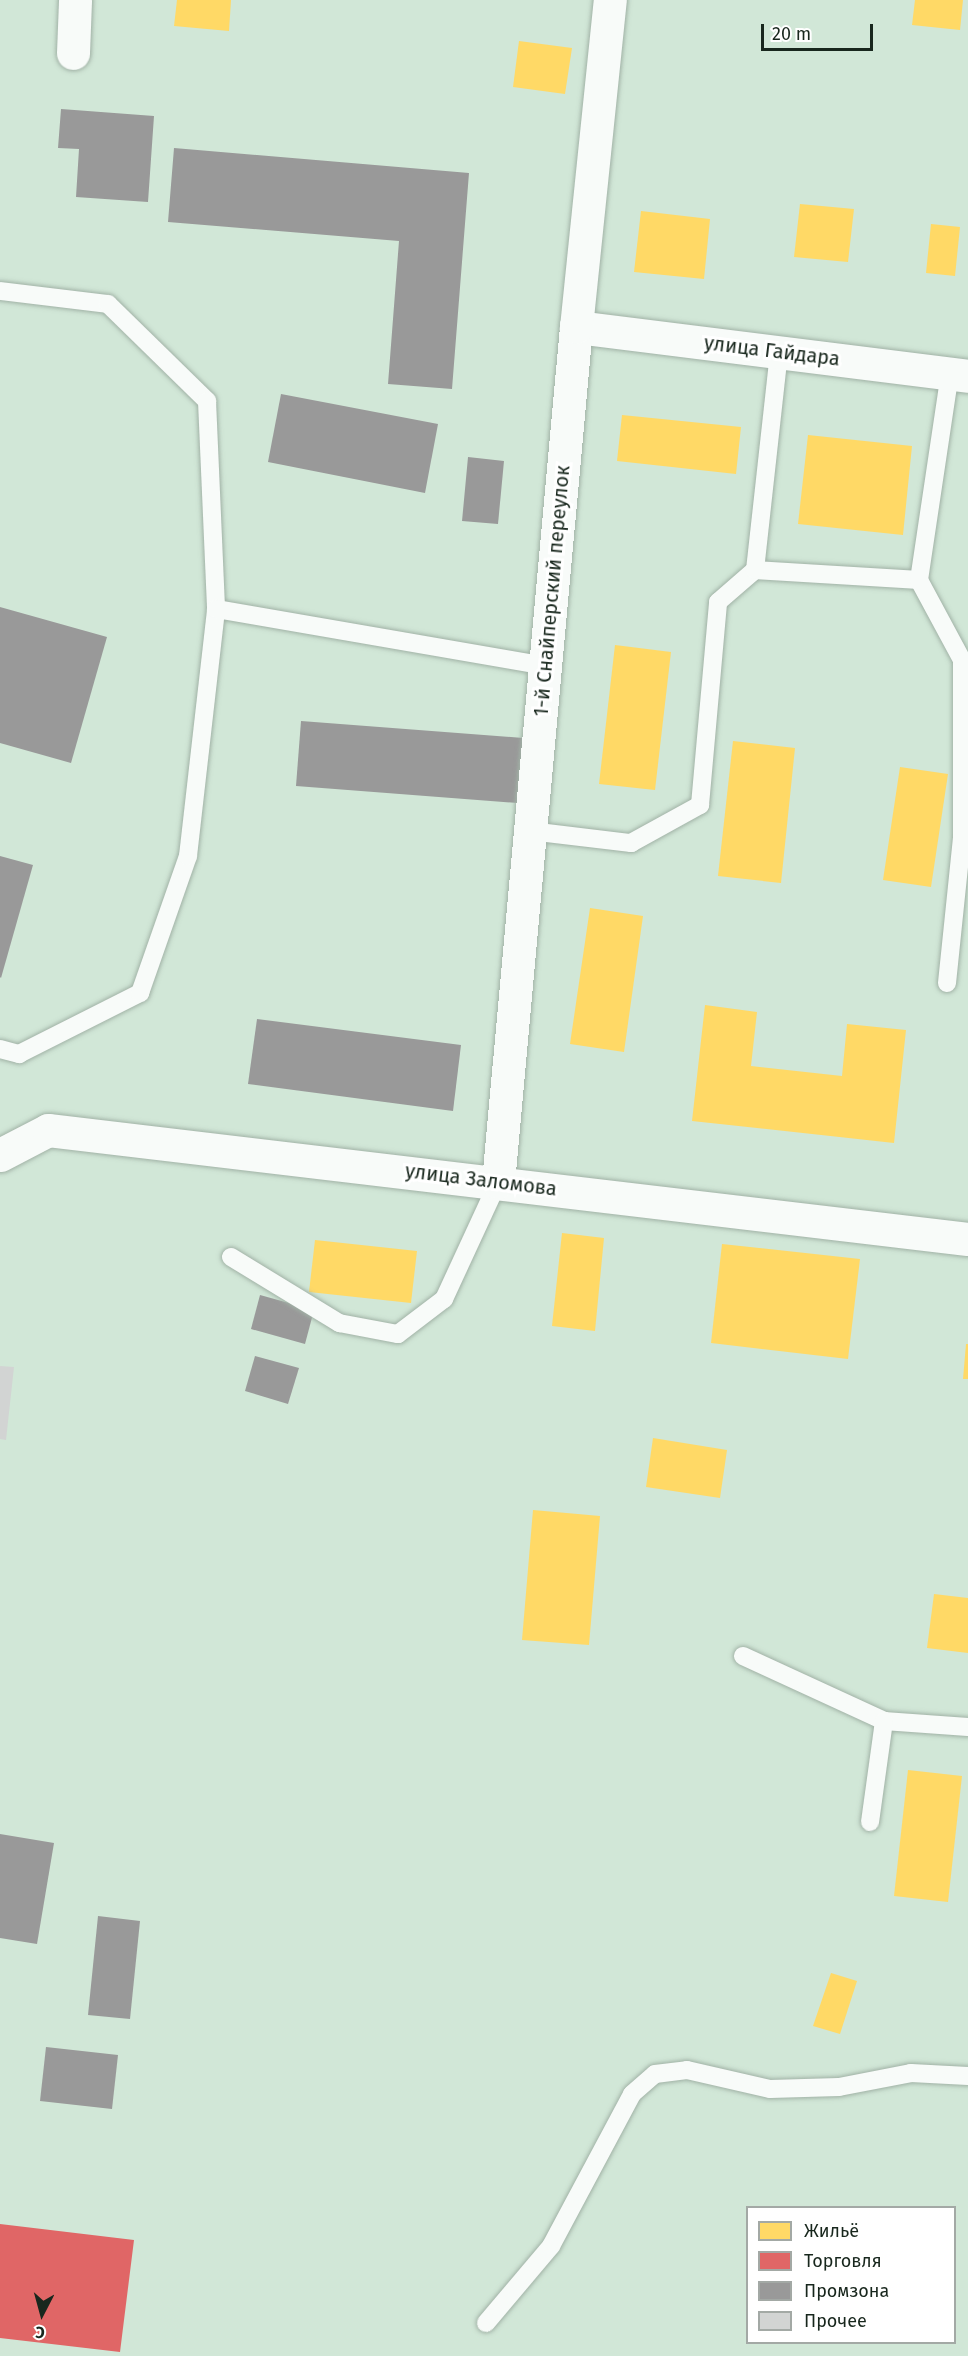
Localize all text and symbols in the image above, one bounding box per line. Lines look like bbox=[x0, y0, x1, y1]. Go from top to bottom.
scale bar bbox=[764, 12, 876, 50]
text: 20 m bbox=[772, 23, 811, 45]
street label: улица Гайдара bbox=[703, 331, 841, 371]
street label: 1-й Снайперский переулок bbox=[529, 464, 575, 718]
street label: улица Заломова bbox=[404, 1159, 558, 1201]
legend bbox=[746, 2206, 956, 2344]
text: Жильё bbox=[804, 2220, 859, 2242]
text: Торговля bbox=[804, 2250, 882, 2272]
text: Промзона bbox=[804, 2280, 889, 2302]
north arrow bbox=[12, 2284, 72, 2344]
text: Прочее bbox=[804, 2310, 867, 2332]
text: С bbox=[35, 2322, 46, 2342]

